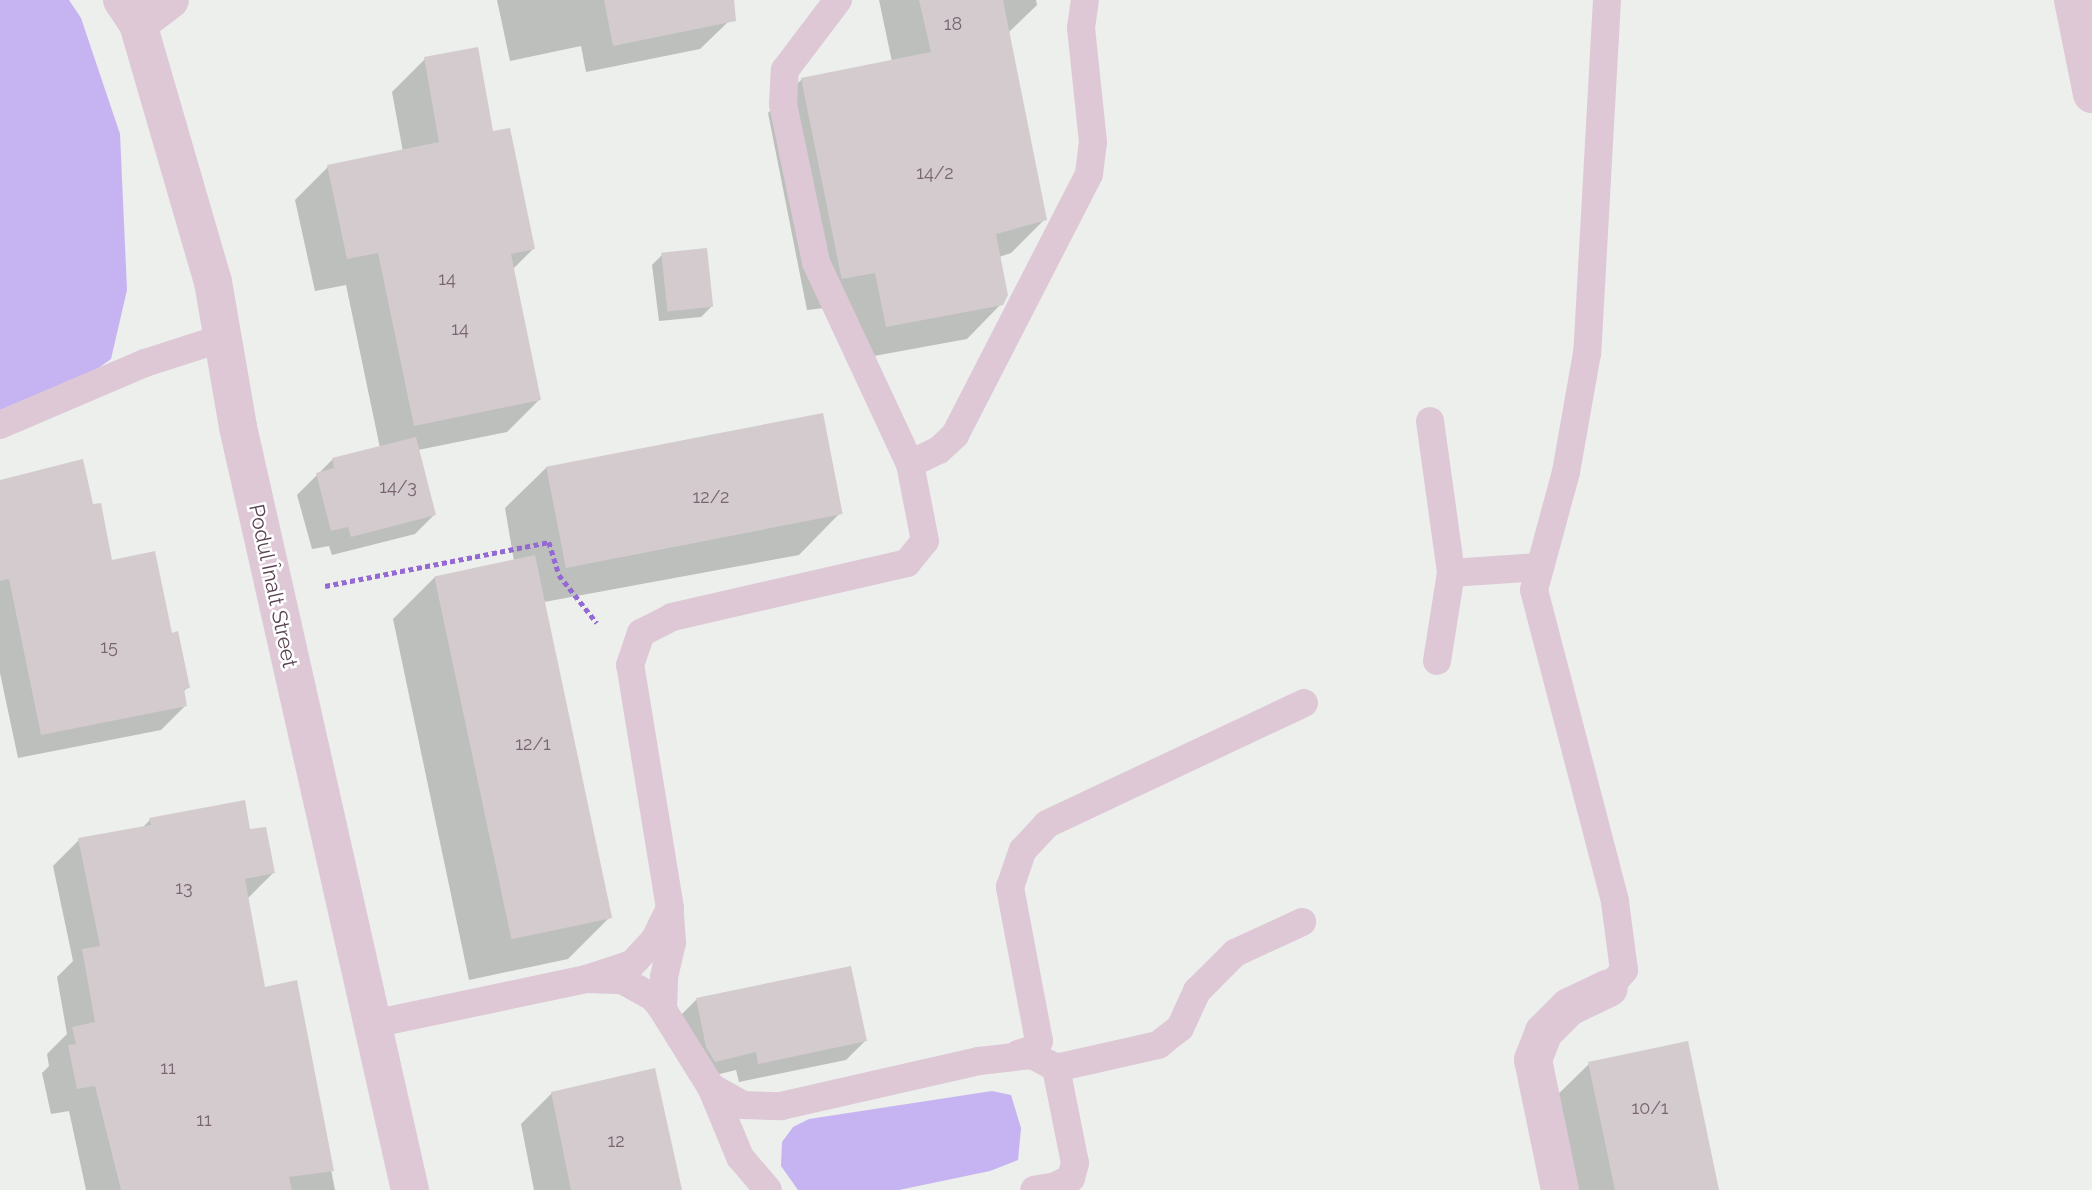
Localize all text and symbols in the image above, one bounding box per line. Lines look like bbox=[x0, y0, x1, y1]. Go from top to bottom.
house number: 18 bbox=[944, 13, 962, 35]
house number: 14/2 bbox=[916, 162, 954, 184]
house number: 14 bbox=[438, 268, 456, 290]
house number: 14 bbox=[451, 318, 469, 340]
house number: 14/3 bbox=[379, 476, 417, 498]
house number: 12/2 bbox=[693, 486, 729, 508]
street label: Podul Înalt Street bbox=[243, 502, 303, 670]
house number: 15 bbox=[100, 636, 118, 658]
house number: 12/1 bbox=[515, 733, 551, 755]
house number: 13 bbox=[175, 877, 193, 899]
house number: 11 bbox=[160, 1057, 176, 1079]
house number: 10/1 bbox=[1632, 1097, 1668, 1119]
house number: 11 bbox=[196, 1109, 212, 1131]
house number: 12 bbox=[607, 1130, 625, 1152]

